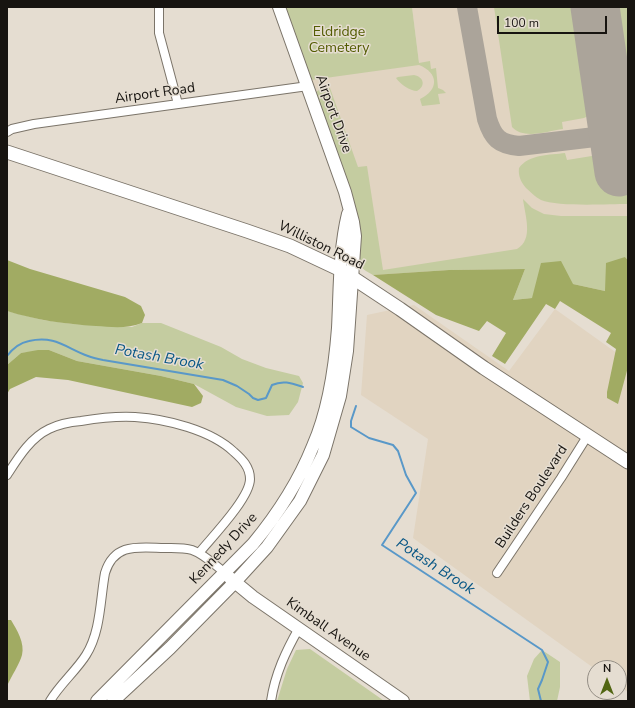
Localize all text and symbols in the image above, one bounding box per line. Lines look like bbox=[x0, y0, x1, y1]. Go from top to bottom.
scale bar bbox=[499, 8, 609, 34]
text: 100 m bbox=[504, 15, 539, 31]
park label: Eldridge Cemetery bbox=[309, 25, 369, 58]
street label: Airport Drive bbox=[311, 73, 355, 155]
street label: Airport Road bbox=[114, 80, 196, 108]
street label: Williston Road bbox=[275, 218, 367, 274]
water label: Potash Brook bbox=[113, 341, 205, 375]
street label: Builders Boulevard bbox=[492, 442, 572, 552]
street label: Kennedy Drive bbox=[187, 510, 261, 588]
water label: Potash Brook bbox=[392, 535, 478, 599]
street label: Kimball Avenue bbox=[283, 595, 373, 665]
north arrow bbox=[587, 660, 627, 700]
text: N bbox=[603, 661, 611, 676]

